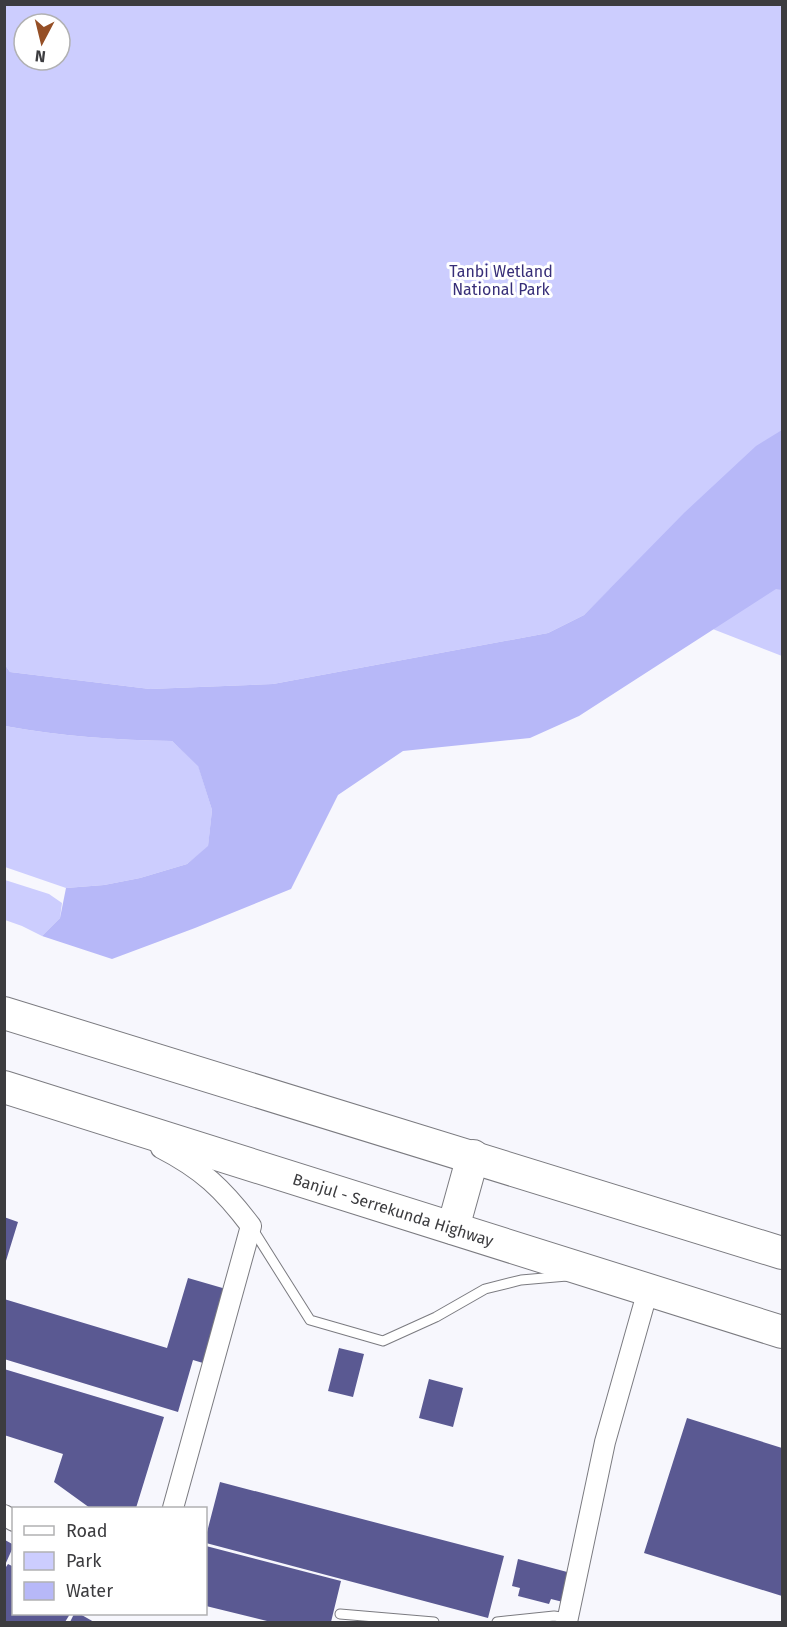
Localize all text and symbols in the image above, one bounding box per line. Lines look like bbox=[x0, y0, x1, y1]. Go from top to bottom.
north arrow bbox=[12, 12, 72, 72]
text: N bbox=[34, 46, 47, 66]
park label: Tanbi Wetland National Park bbox=[449, 262, 553, 299]
street label: Banjul - Serrekunda Highway bbox=[290, 1170, 496, 1251]
legend bbox=[12, 1507, 207, 1615]
text: Road bbox=[66, 1520, 108, 1542]
text: Park bbox=[66, 1550, 102, 1572]
text: Water bbox=[66, 1580, 113, 1602]

